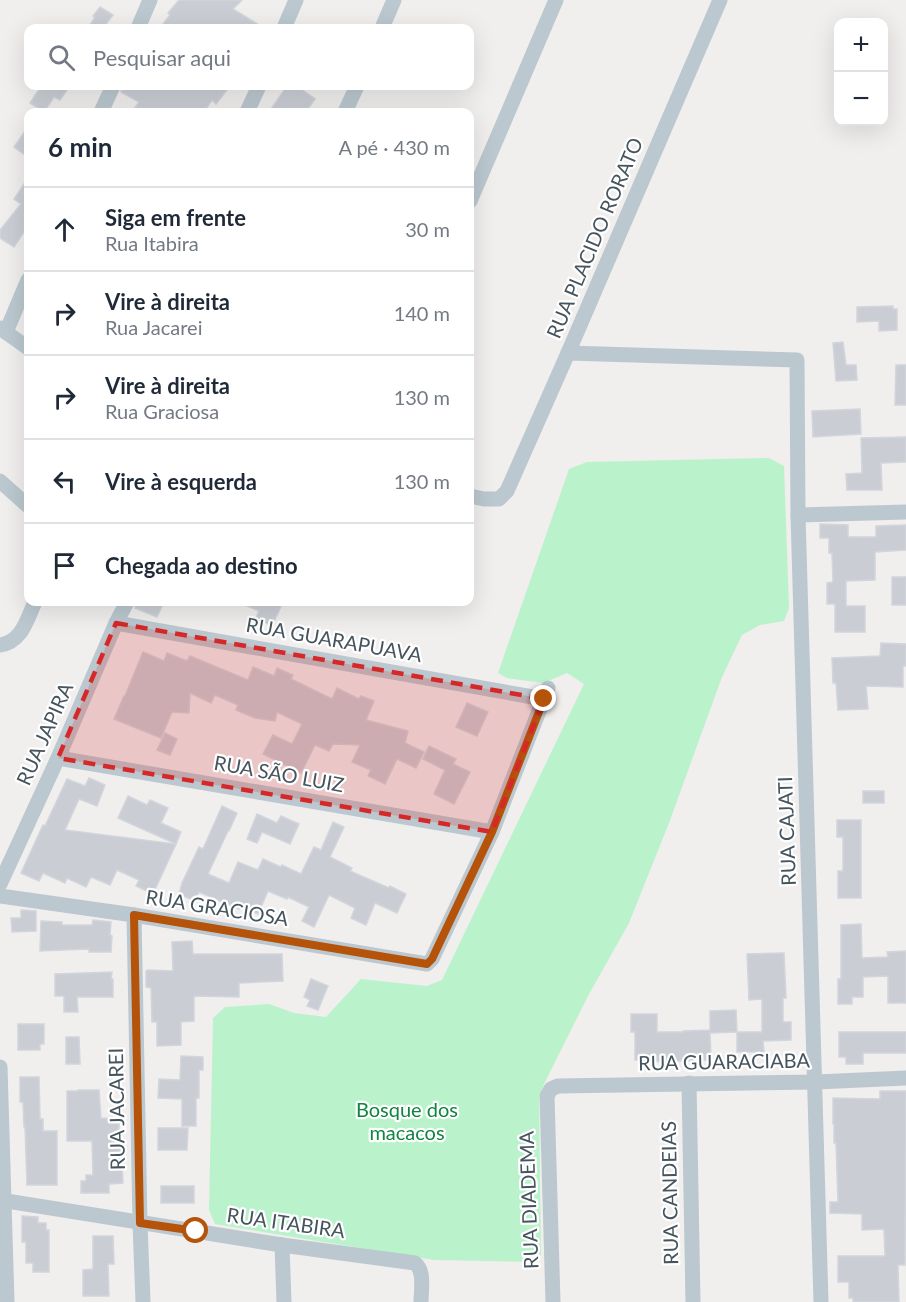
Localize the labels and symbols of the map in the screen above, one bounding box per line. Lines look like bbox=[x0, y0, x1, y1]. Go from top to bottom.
street label: RUA PLACIDO RORATO bbox=[541, 134, 647, 342]
street label: RUA GUARAPUAVA bbox=[244, 612, 424, 666]
street label: RUA JAPIRA bbox=[11, 678, 78, 789]
route end bbox=[530, 685, 556, 711]
street label: RUA SÃO LUIZ bbox=[212, 750, 346, 796]
street label: RUA CAJATI bbox=[772, 776, 800, 886]
street label: RUA GRACIOSA bbox=[144, 884, 291, 930]
street label: RUA GUARACIABA bbox=[638, 1047, 811, 1074]
street label: RUA JACAREI bbox=[103, 1048, 129, 1170]
park label: Bosque dos macacos bbox=[356, 1097, 458, 1144]
street label: RUA CANDEIAS bbox=[656, 1121, 682, 1265]
street label: RUA DIADEMA bbox=[514, 1130, 542, 1269]
street label: RUA ITABIRA bbox=[226, 1202, 347, 1242]
route start bbox=[182, 1217, 208, 1243]

